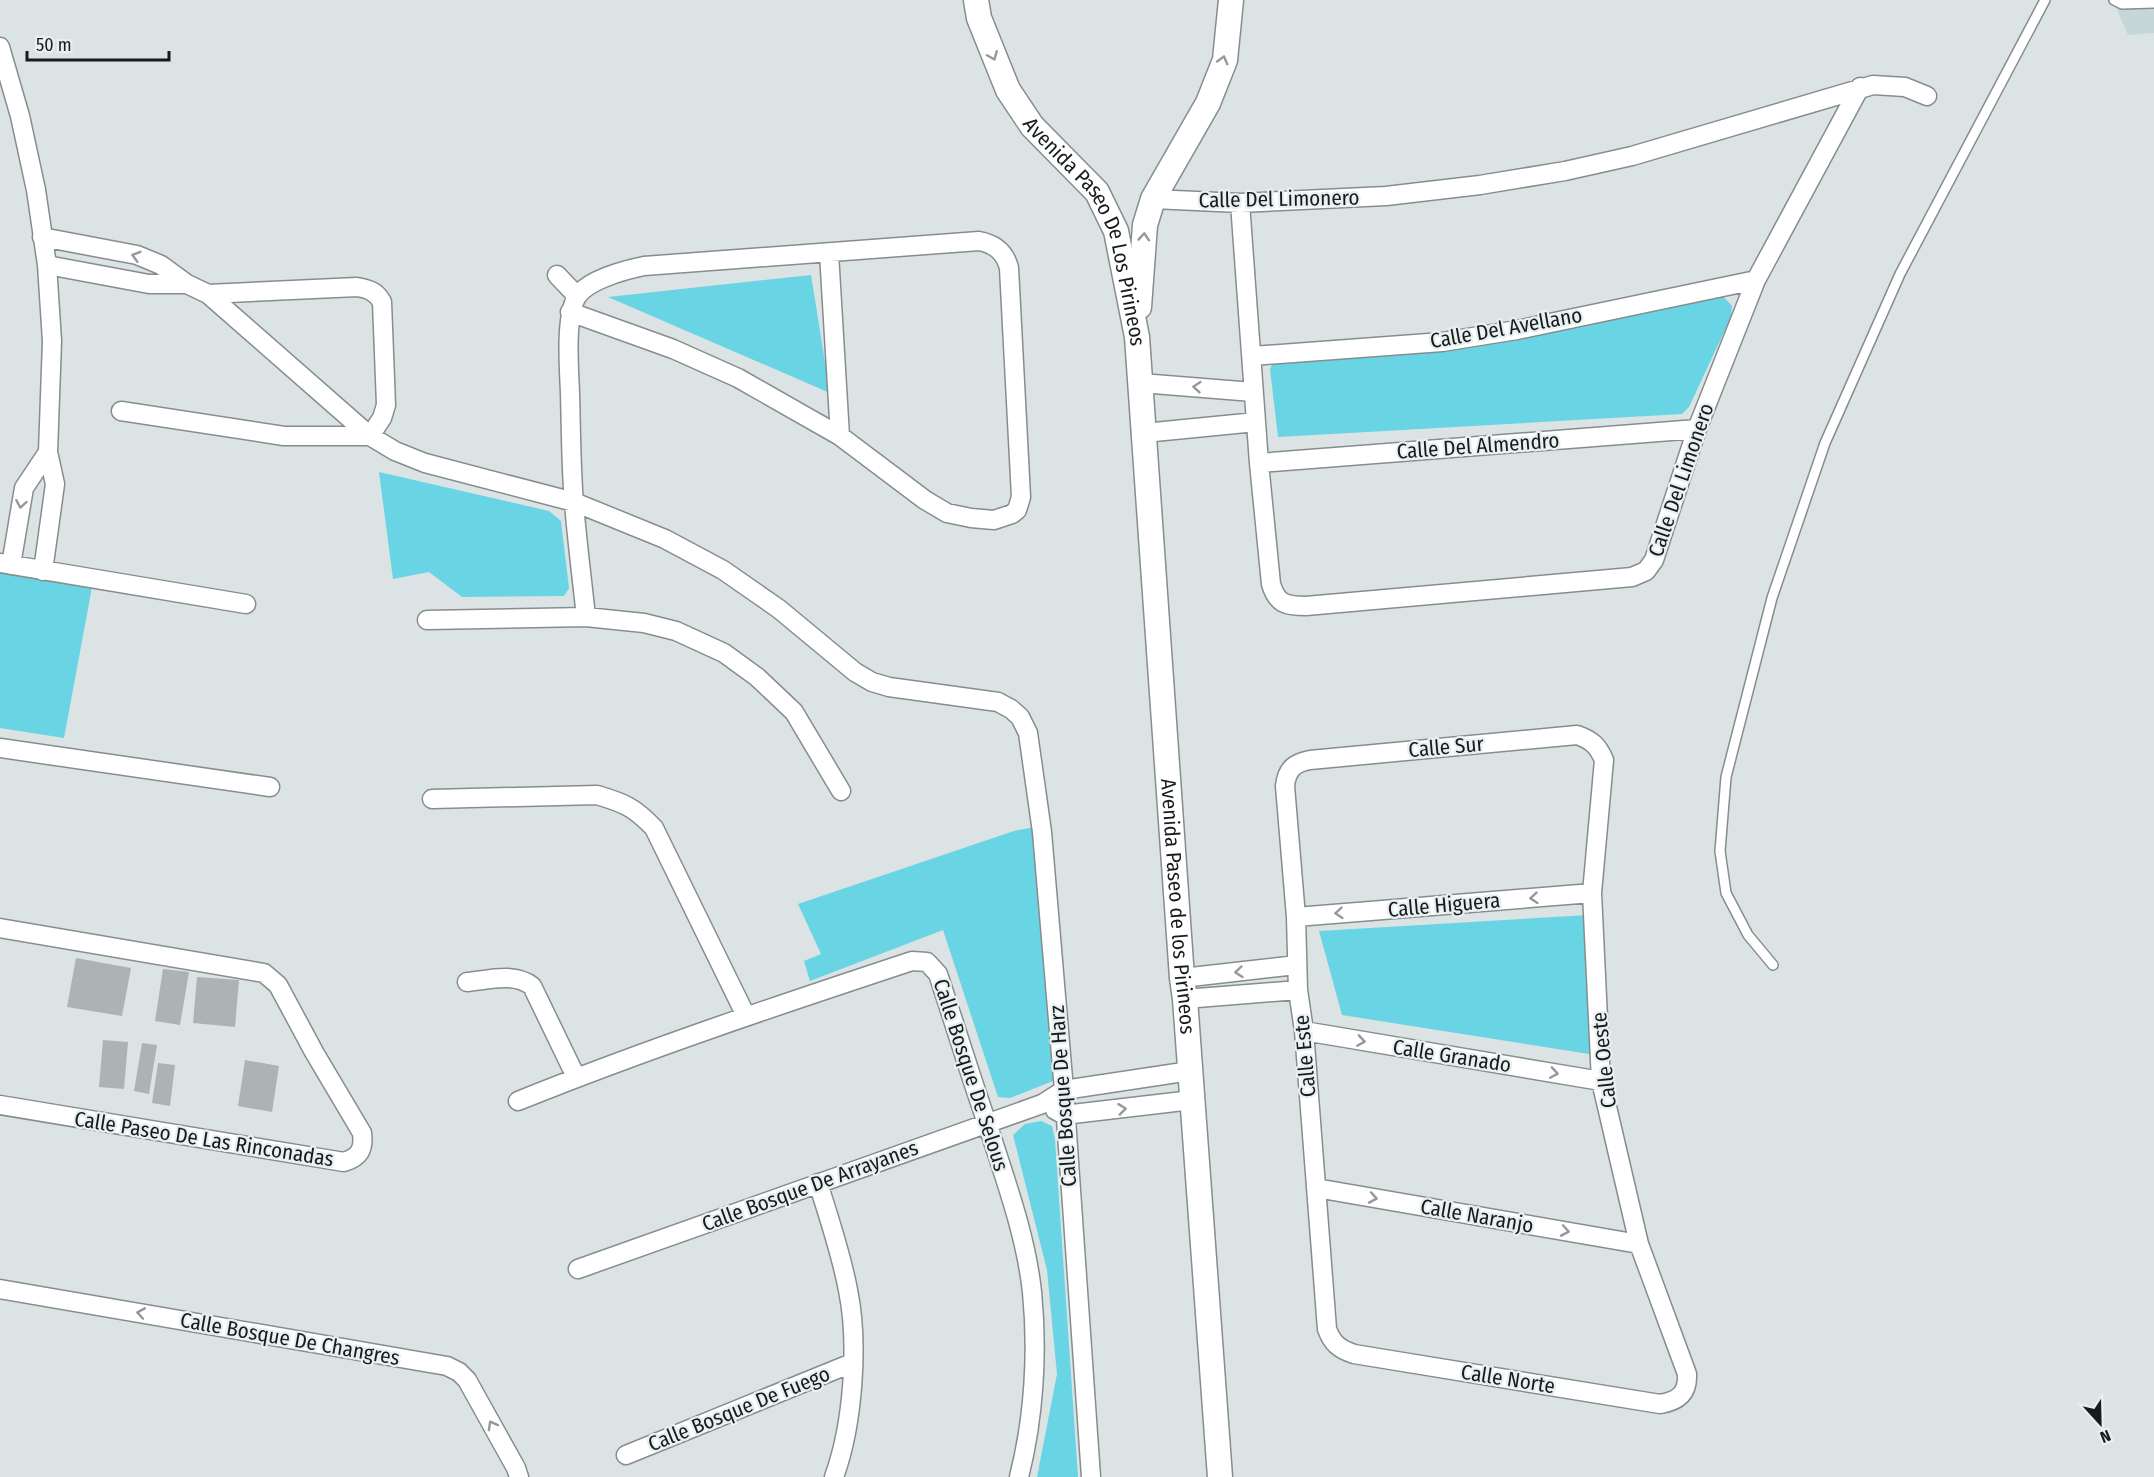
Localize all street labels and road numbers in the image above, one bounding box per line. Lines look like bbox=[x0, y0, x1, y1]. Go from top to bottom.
street label: Avenida Paseo De Los Pirineos bbox=[1017, 113, 1151, 347]
street label: Calle Del Limonero bbox=[1198, 185, 1360, 213]
street label: Calle Del Avellano bbox=[1428, 302, 1584, 354]
street label: Calle Del Limonero bbox=[1643, 400, 1719, 560]
street label: Calle Del Almendro bbox=[1396, 427, 1560, 465]
street label: Calle Sur bbox=[1407, 731, 1485, 763]
street label: Avenida Paseo de los Pirineos bbox=[1155, 778, 1201, 1035]
street label: Calle Higuera bbox=[1387, 887, 1501, 923]
street label: Calle Bosque De Selous bbox=[928, 976, 1014, 1174]
street label: Calle Bosque De Harz bbox=[1044, 1004, 1082, 1188]
street label: Calle Oeste bbox=[1586, 1011, 1622, 1109]
street label: Calle Este bbox=[1288, 1014, 1322, 1098]
street label: Calle Granado bbox=[1391, 1034, 1513, 1078]
street label: Calle Paseo De Las Rinconadas bbox=[73, 1106, 335, 1172]
street label: Calle Bosque De Arrayanes bbox=[698, 1135, 922, 1237]
street label: Calle Naranjo bbox=[1418, 1193, 1536, 1239]
street label: Calle Bosque De Changres bbox=[178, 1307, 402, 1371]
street label: Calle Norte bbox=[1459, 1359, 1557, 1399]
street label: Calle Bosque De Fuego bbox=[644, 1361, 834, 1457]

